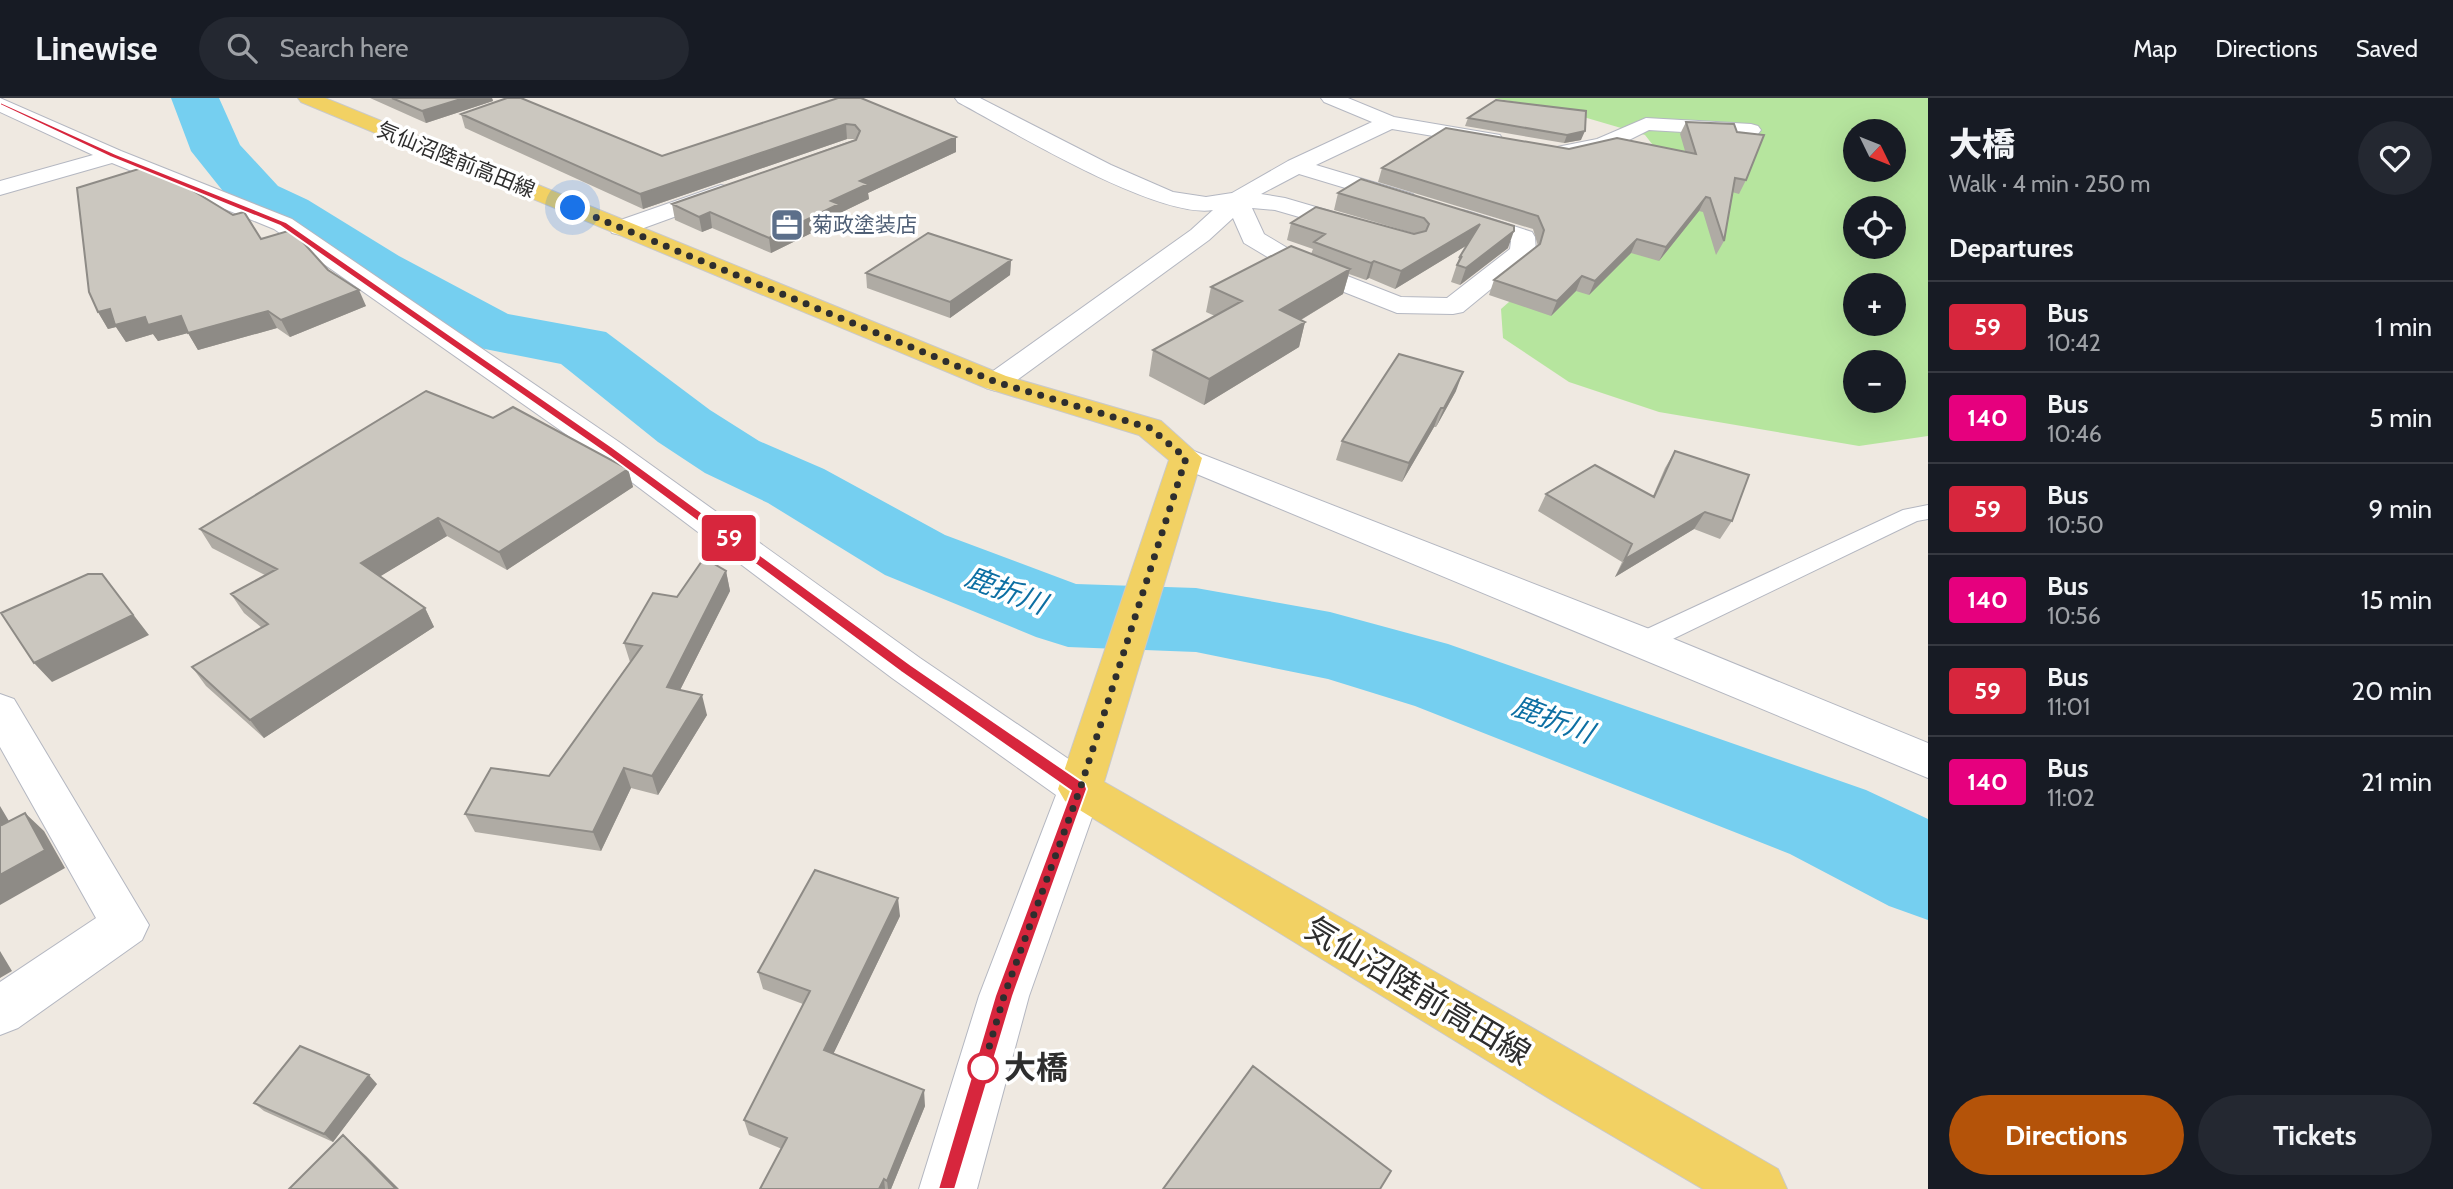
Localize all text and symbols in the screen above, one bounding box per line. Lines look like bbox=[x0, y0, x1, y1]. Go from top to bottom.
search box bbox=[199, 17, 689, 80]
text: Linewise bbox=[35, 28, 157, 68]
icon: search bbox=[223, 29, 261, 67]
text: Search here bbox=[279, 32, 409, 64]
text: Map bbox=[2133, 34, 2177, 63]
text: Directions bbox=[2215, 34, 2318, 63]
text: Saved bbox=[2356, 34, 2418, 63]
street label: 気仙沼陸前高田線 bbox=[374, 116, 539, 203]
north arrow bbox=[1843, 119, 1906, 182]
map controls bbox=[1843, 119, 1906, 413]
button: heart bbox=[2358, 121, 2432, 195]
text: 大橋 bbox=[1949, 124, 2015, 164]
text: Walk · 4 min · 250 m bbox=[1949, 170, 2151, 198]
your location bbox=[555, 190, 590, 225]
button: locate bbox=[1843, 196, 1906, 259]
office icon: 菊政塗装店 bbox=[768, 206, 806, 244]
place label: 菊政塗装店 bbox=[812, 212, 917, 237]
text: Departures bbox=[1949, 232, 2073, 264]
button: + bbox=[1843, 273, 1906, 336]
text: Bus bbox=[2047, 297, 2088, 329]
text: 1 min bbox=[2375, 311, 2432, 343]
text: 59 bbox=[1974, 312, 2001, 341]
text: 10:42 bbox=[2047, 329, 2101, 357]
button: − bbox=[1843, 350, 1906, 413]
text: Bus bbox=[2047, 388, 2088, 420]
text: 5 min bbox=[2369, 402, 2432, 434]
text: 140 bbox=[1967, 403, 2008, 432]
text: 10:46 bbox=[2047, 420, 2102, 448]
text: Bus bbox=[2047, 479, 2088, 511]
text: 9 min bbox=[2369, 493, 2432, 525]
text: 59 bbox=[1974, 494, 2001, 523]
text: 10:50 bbox=[2047, 511, 2104, 539]
line badge: 59 bbox=[698, 515, 760, 561]
text: 59 bbox=[716, 523, 742, 552]
water label: 鹿折川 bbox=[961, 559, 1054, 622]
text: Bus bbox=[2047, 570, 2088, 602]
text: 15 min bbox=[2361, 584, 2432, 616]
text: 140 bbox=[1967, 585, 2008, 614]
text: 10:56 bbox=[2047, 602, 2101, 630]
text: Bus bbox=[2047, 661, 2088, 693]
text: 20 min bbox=[2352, 675, 2432, 707]
text: 59 bbox=[1974, 676, 2001, 705]
water label: 鹿折川 bbox=[1508, 688, 1601, 751]
text: 11:01 bbox=[2047, 693, 2090, 721]
text: Bus bbox=[2047, 752, 2088, 784]
text: 21 min bbox=[2361, 766, 2432, 798]
text: 140 bbox=[1967, 767, 2008, 796]
text: 11:02 bbox=[2047, 784, 2095, 812]
street label: 気仙沼陸前高田線 bbox=[1298, 908, 1538, 1073]
place label: 大橋 bbox=[1004, 1048, 1068, 1087]
marker: 大橋 bbox=[968, 1053, 998, 1083]
button: Directions bbox=[1949, 1095, 2184, 1175]
button: Tickets bbox=[2198, 1095, 2432, 1175]

